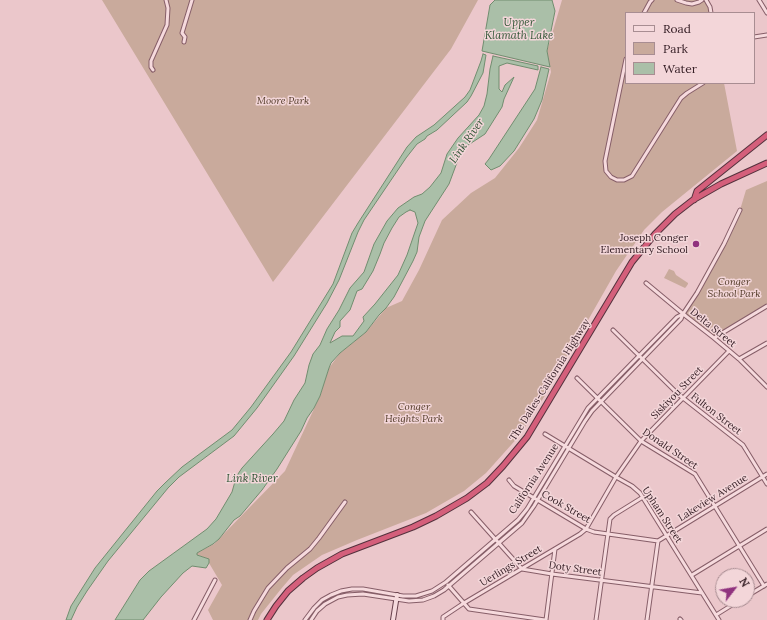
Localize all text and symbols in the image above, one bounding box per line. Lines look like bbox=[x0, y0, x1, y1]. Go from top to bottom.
legend bbox=[625, 12, 755, 84]
water label: Upper Klamath Lake bbox=[485, 16, 553, 42]
text: Road bbox=[663, 21, 691, 36]
text: Park bbox=[663, 41, 688, 56]
text: Water bbox=[663, 61, 697, 76]
park label: Moore Park bbox=[257, 95, 309, 107]
water label: Link River bbox=[447, 116, 487, 166]
place label: Joseph Conger Elementary School bbox=[600, 232, 688, 256]
marker: Joseph Conger Elementary School bbox=[691, 239, 701, 249]
park label: Conger School Park bbox=[708, 276, 760, 300]
street label: Delta Street bbox=[688, 306, 738, 350]
street label: The Dalles-California Highway bbox=[507, 317, 593, 443]
street label: Siskiyou Street bbox=[649, 364, 705, 422]
street label: Fulton Street bbox=[688, 391, 744, 437]
park label: Conger Heights Park bbox=[385, 401, 443, 424]
street label: Donald Street bbox=[640, 426, 700, 472]
street label: California Avenue bbox=[507, 441, 561, 517]
water label: Link River bbox=[226, 472, 278, 486]
street label: Lakeview Avenue bbox=[676, 472, 750, 524]
street label: Upham Street bbox=[639, 485, 685, 545]
street label: Cook Street bbox=[539, 488, 593, 526]
street label: Uerlings Street bbox=[478, 543, 544, 589]
street label: Doty Street bbox=[548, 559, 602, 579]
north arrow bbox=[715, 568, 755, 608]
text: N bbox=[736, 575, 753, 590]

